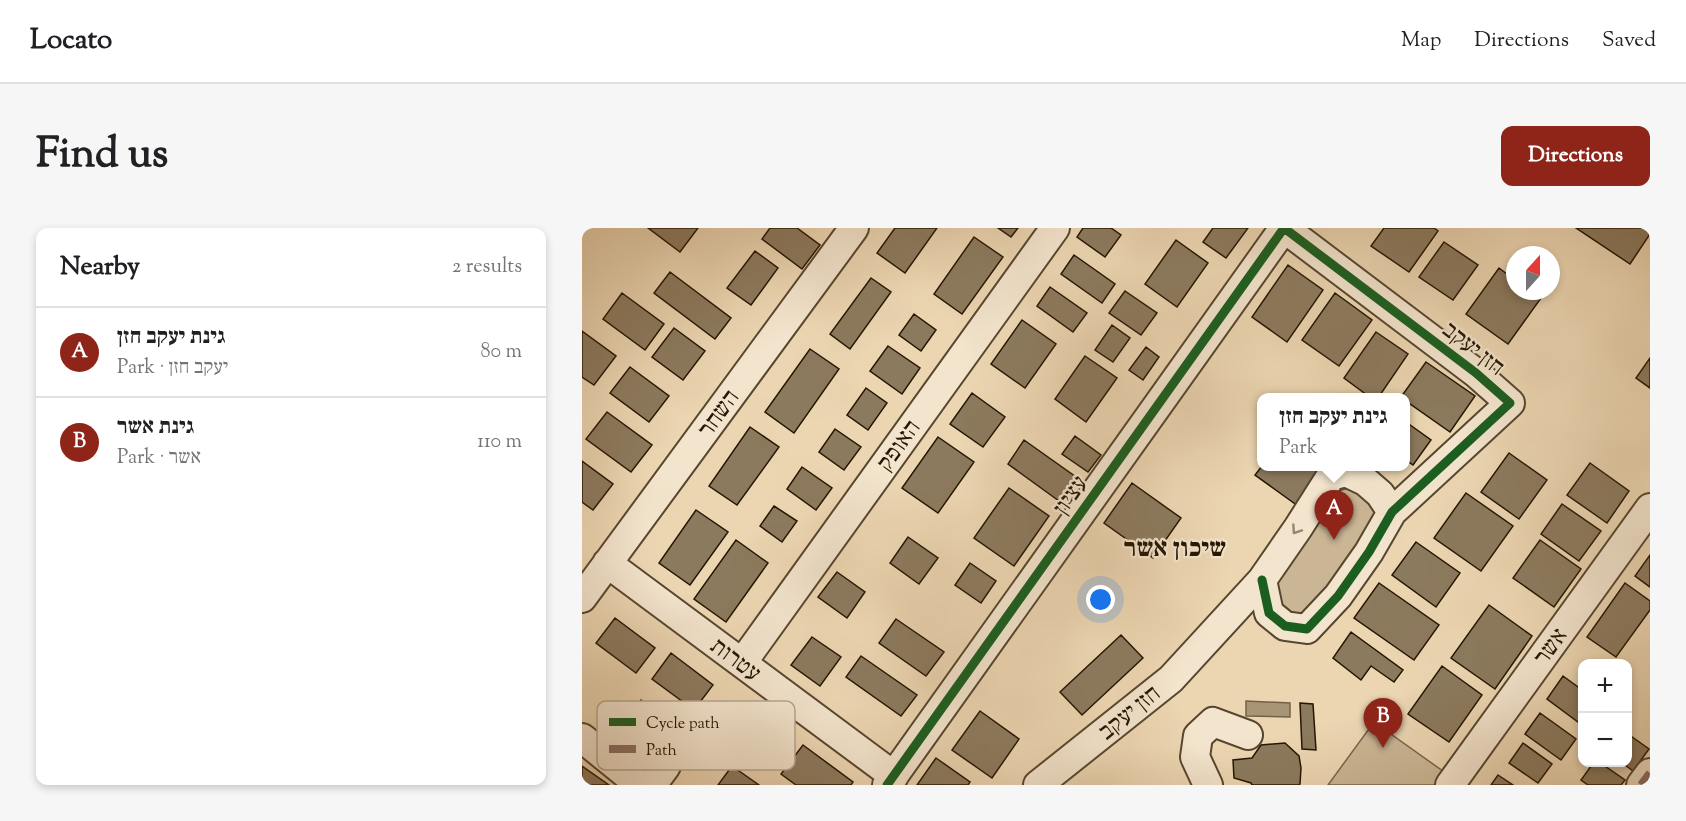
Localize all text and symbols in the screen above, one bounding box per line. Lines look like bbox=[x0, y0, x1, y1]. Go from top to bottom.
text: Locato bbox=[30, 21, 112, 61]
text: Map bbox=[1401, 26, 1441, 56]
text: Directions bbox=[1474, 26, 1569, 56]
text: Saved bbox=[1602, 26, 1656, 56]
text: Find us bbox=[36, 126, 168, 186]
button: Directions bbox=[1501, 126, 1650, 186]
north arrow bbox=[1506, 246, 1560, 300]
text: Nearby bbox=[60, 249, 140, 286]
text: 2 results bbox=[452, 253, 522, 282]
street label: חזן יעקב bbox=[1434, 314, 1511, 385]
text: גינת יעקב חזן bbox=[117, 322, 225, 354]
text: A bbox=[71, 338, 88, 367]
text: 80 m bbox=[481, 338, 522, 367]
text: Park · יעקב חזן bbox=[117, 354, 228, 383]
street label: השחר bbox=[691, 383, 749, 445]
popup bbox=[1257, 393, 1410, 471]
text: גינת יעקב חזן bbox=[1279, 402, 1388, 434]
text: גינת אשר bbox=[117, 412, 194, 444]
street label: האופק bbox=[869, 413, 930, 479]
text: B bbox=[73, 428, 86, 457]
text: 110 m bbox=[477, 428, 522, 457]
text: Park bbox=[1279, 434, 1318, 463]
text: Park · אשר bbox=[117, 444, 201, 473]
street label: עציון bbox=[1046, 469, 1097, 523]
pin: A bbox=[1314, 490, 1353, 540]
one-way arrow bbox=[1292, 524, 1304, 534]
district label: שיכון אשר bbox=[1124, 531, 1226, 568]
your location bbox=[1086, 585, 1115, 614]
street label: אשר bbox=[1526, 621, 1577, 673]
street label: עטרות bbox=[702, 630, 767, 691]
map controls bbox=[1578, 659, 1632, 767]
button: + bbox=[1578, 659, 1632, 713]
street label: חזן יעקב bbox=[1092, 678, 1169, 749]
pin: B bbox=[1364, 698, 1402, 748]
legend bbox=[597, 701, 795, 770]
text: Cycle path bbox=[646, 713, 720, 736]
button: − bbox=[1578, 713, 1632, 767]
text: Path bbox=[646, 740, 677, 763]

